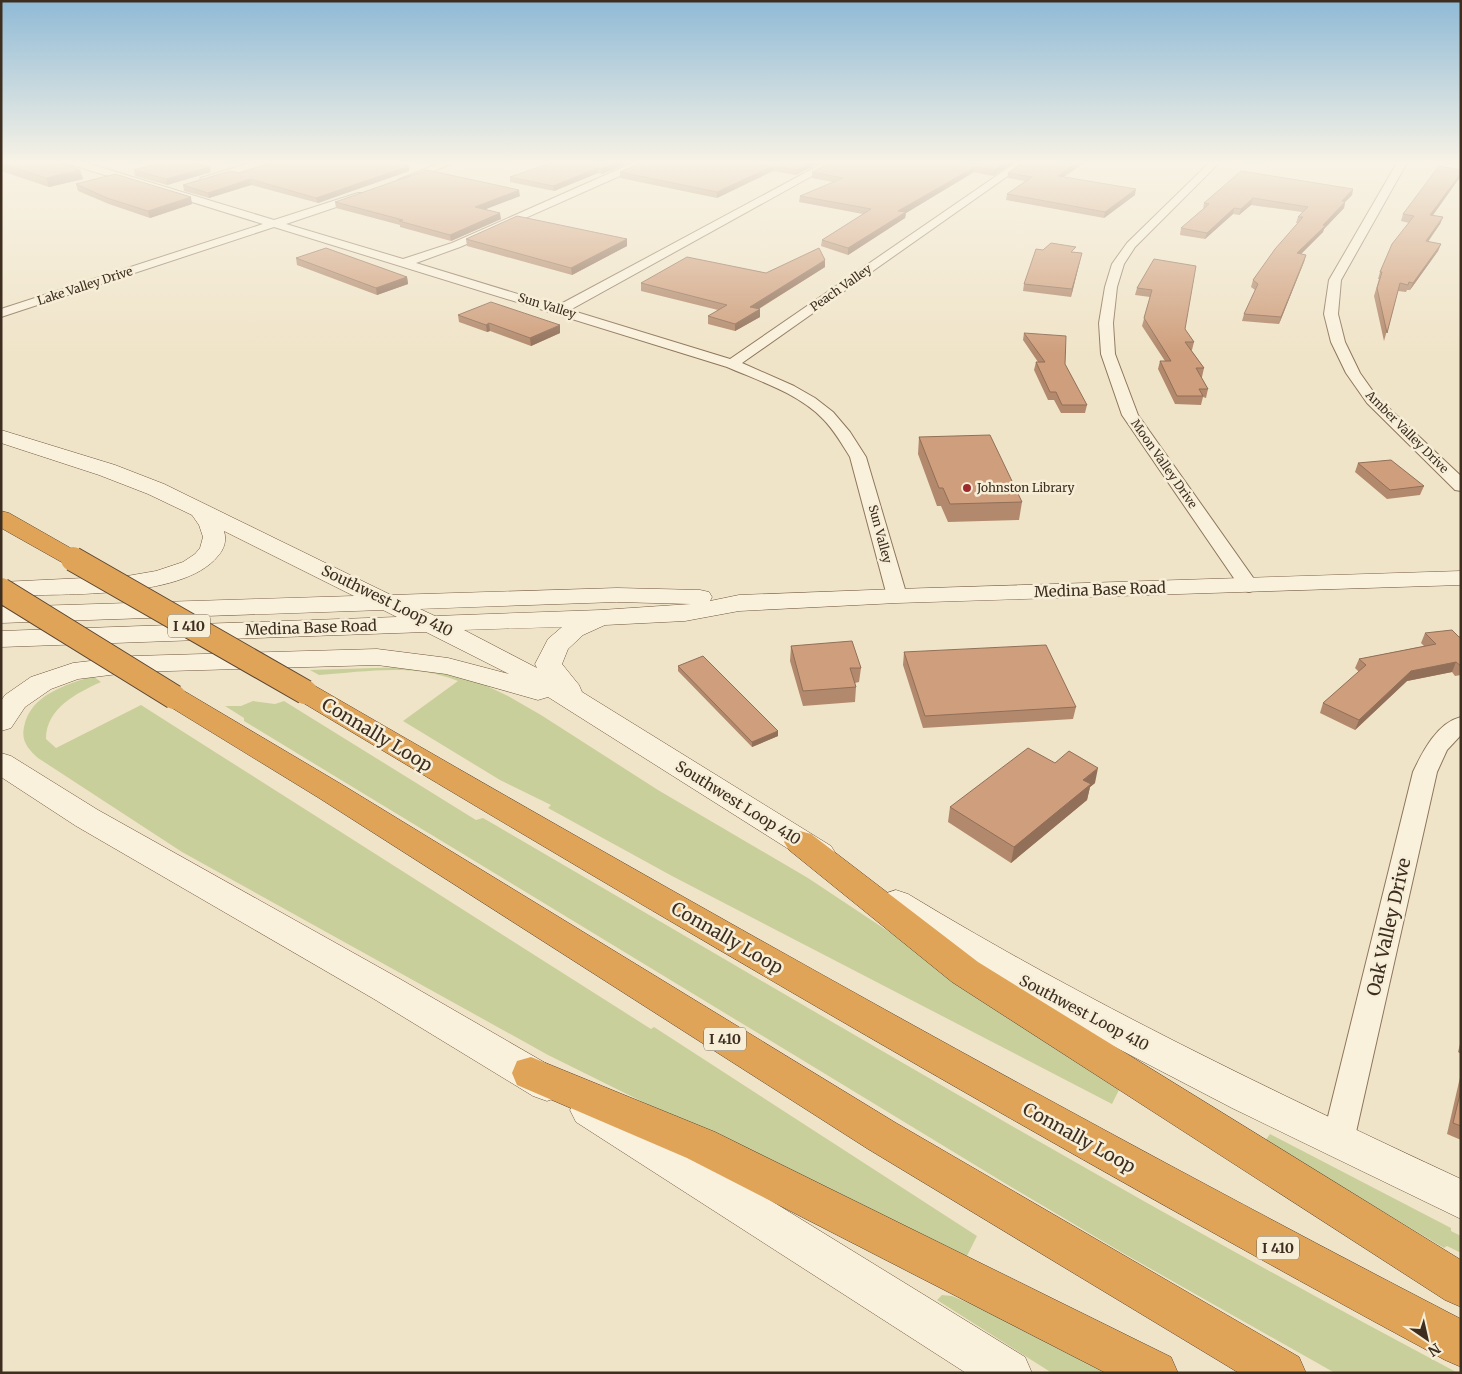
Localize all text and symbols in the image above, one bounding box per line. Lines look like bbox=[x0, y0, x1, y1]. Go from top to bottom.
street label: Peach Valley bbox=[807, 261, 874, 314]
street label: Lake Valley Drive bbox=[35, 263, 134, 308]
street label: Sun Valley bbox=[516, 290, 578, 321]
street label: Amber Valley Drive bbox=[1362, 386, 1452, 476]
street label: Moon Valley Drive bbox=[1128, 416, 1201, 511]
place label: Johnston Library bbox=[976, 480, 1074, 495]
marker: Johnston Library bbox=[961, 482, 973, 494]
street label: Sun Valley bbox=[865, 503, 895, 565]
street label: Southwest Loop 410 bbox=[318, 560, 456, 641]
street label: Medina Base Road bbox=[1034, 578, 1166, 601]
road number: I 410 bbox=[168, 614, 210, 638]
street label: Medina Base Road bbox=[245, 616, 377, 639]
street label: Connally Loop bbox=[318, 692, 437, 777]
street label: Southwest Loop 410 bbox=[672, 756, 804, 849]
street label: Oak Valley Drive bbox=[1361, 856, 1416, 998]
street label: Connally Loop bbox=[667, 896, 787, 979]
street label: Southwest Loop 410 bbox=[1016, 970, 1152, 1055]
road number: I 410 bbox=[704, 1028, 746, 1050]
street label: Connally Loop bbox=[1019, 1097, 1140, 1178]
road number: I 410 bbox=[1257, 1236, 1299, 1260]
north arrow bbox=[1402, 1314, 1452, 1364]
text: N bbox=[1425, 1339, 1444, 1360]

